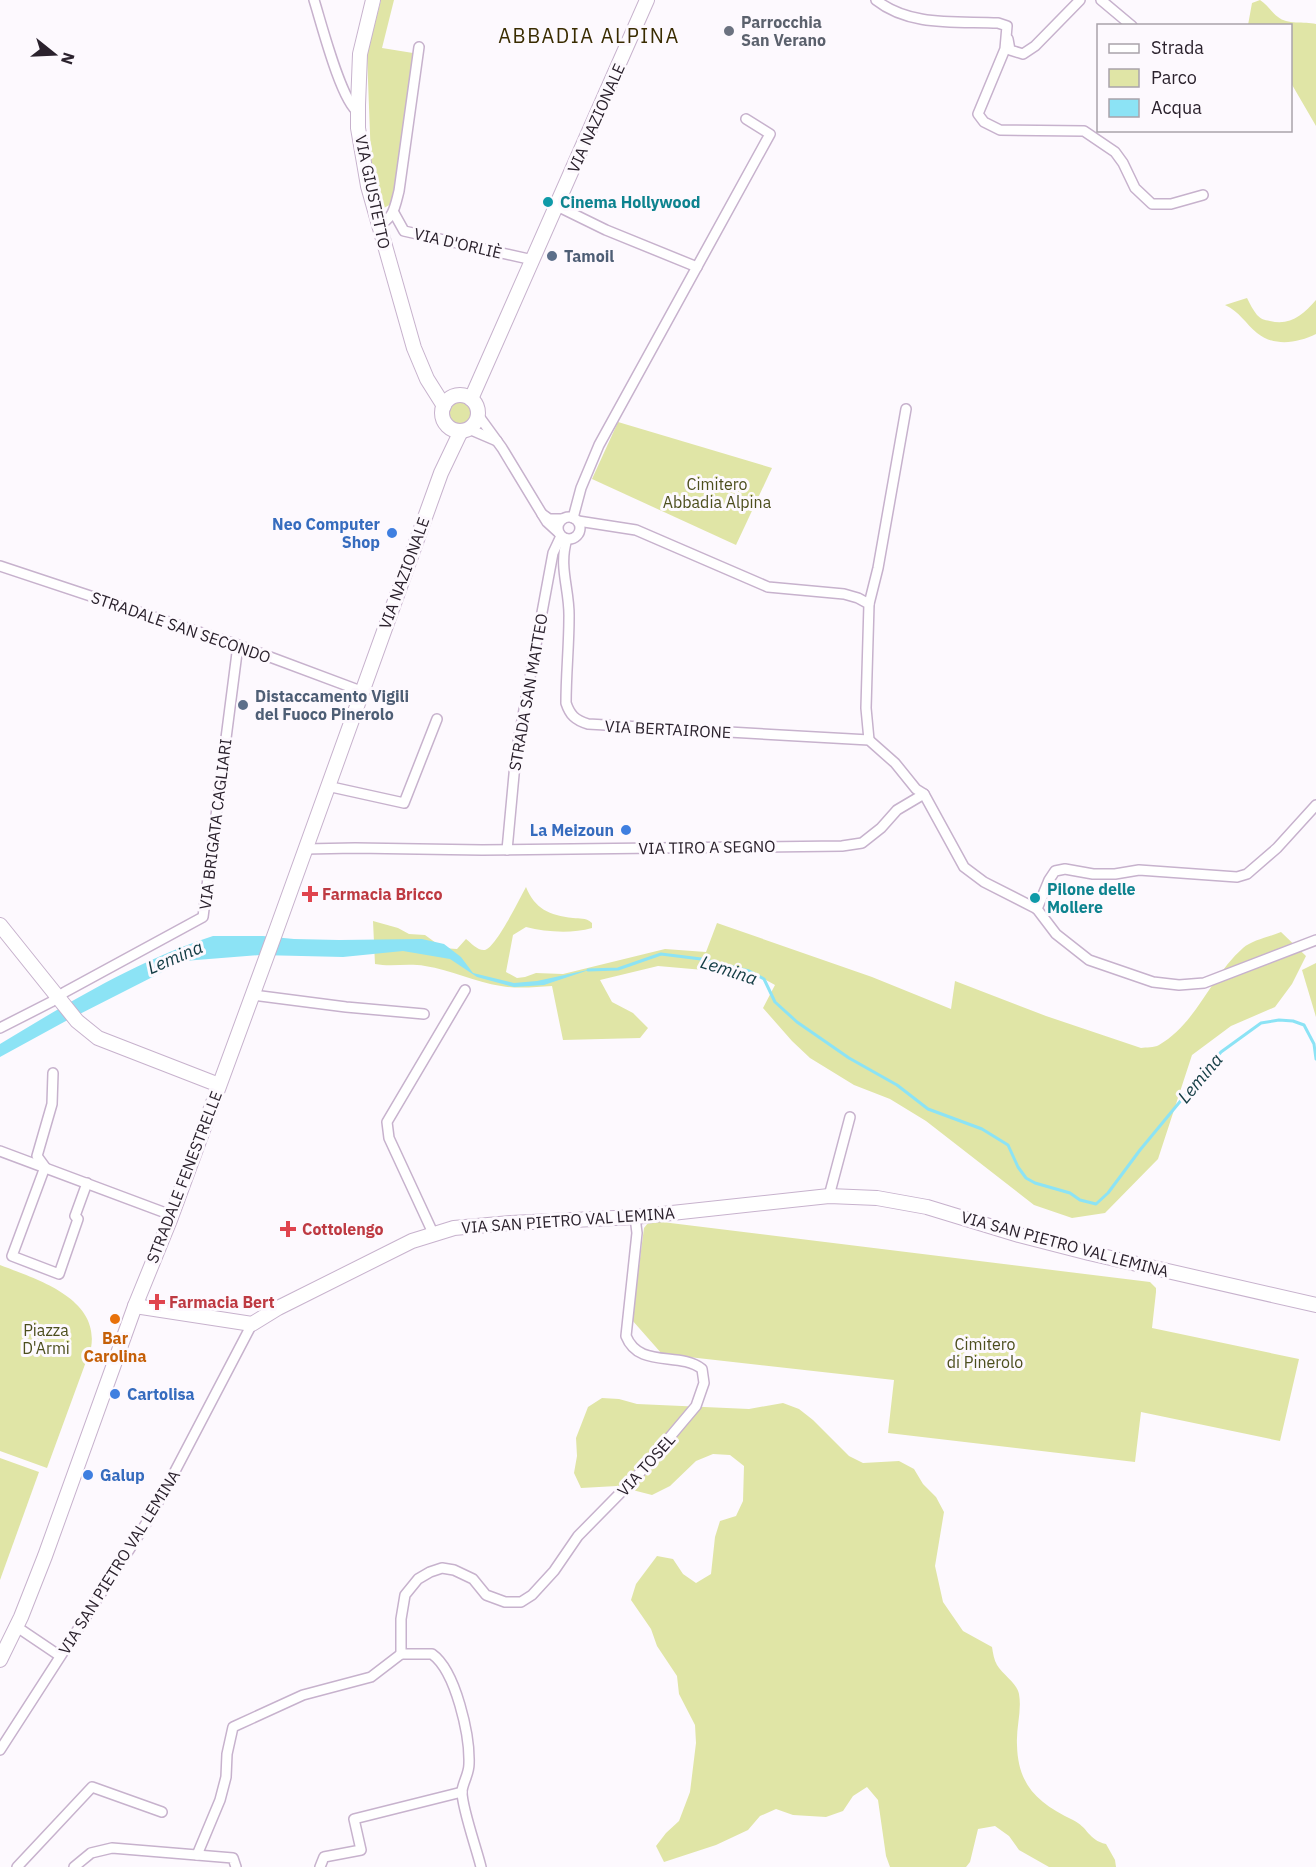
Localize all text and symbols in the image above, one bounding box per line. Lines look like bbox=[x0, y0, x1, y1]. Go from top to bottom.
place label: Parrocchia San Verano bbox=[741, 12, 826, 50]
district label: ABBADIA ALPINA bbox=[498, 22, 680, 49]
north arrow bbox=[24, 24, 84, 84]
marker: Parrocchia San Verano bbox=[722, 24, 736, 38]
legend bbox=[1097, 24, 1292, 132]
text: Strada bbox=[1151, 36, 1204, 59]
text: N bbox=[57, 50, 80, 67]
street label: VIA NAZIONALE bbox=[563, 60, 629, 176]
text: Parco bbox=[1151, 66, 1197, 89]
text: Acqua bbox=[1151, 96, 1202, 119]
street label: VIA GIUSTETTO bbox=[351, 133, 395, 251]
place label: Cinema Hollywood bbox=[560, 192, 700, 212]
marker: Cinema Hollywood bbox=[541, 195, 555, 209]
street label: VIA D'ORLIÈ bbox=[412, 222, 504, 263]
place label: Tamoil bbox=[564, 246, 614, 266]
marker: Tamoil bbox=[545, 249, 559, 263]
park label: Cimitero Abbadia Alpina bbox=[663, 474, 772, 512]
place label: Neo Computer Shop bbox=[272, 514, 381, 552]
street label: VIA NAZIONALE bbox=[374, 514, 434, 632]
marker: Neo Computer Shop bbox=[385, 526, 399, 540]
street label: STRADALE SAN SECONDO bbox=[89, 587, 273, 667]
street label: STRADA SAN MATTEO bbox=[504, 612, 552, 772]
place label: Distaccamento Vigili del Fuoco Pinerolo bbox=[255, 686, 409, 724]
marker: Distaccamento Vigili del Fuoco Pinerolo bbox=[236, 698, 250, 712]
street label: VIA BERTAIRONE bbox=[604, 716, 732, 742]
street label: VIA BRIGATA CAGLIARI bbox=[195, 737, 235, 911]
place label: La Meizoun bbox=[530, 820, 614, 840]
marker: La Meizoun bbox=[619, 823, 633, 837]
street label: VIA TIRO A SEGNO bbox=[638, 836, 776, 858]
place label: Pilone delle Mollere bbox=[1047, 879, 1136, 917]
place label: Farmacia Bricco bbox=[322, 884, 443, 904]
marker: Farmacia Bricco bbox=[303, 887, 317, 901]
marker: Pilone delle Mollere bbox=[1028, 891, 1042, 905]
water label: Lemina bbox=[144, 935, 206, 979]
water label: Lemina bbox=[698, 950, 760, 990]
water label: Lemina bbox=[1172, 1048, 1228, 1108]
street label: STRADALE FENESTRELLE bbox=[142, 1088, 226, 1266]
street label: VIA SAN PIETRO VAL LEMINA bbox=[461, 1203, 675, 1237]
street label: VIA SAN PIETRO VAL LEMINA bbox=[959, 1207, 1171, 1281]
place label: Cottolengo bbox=[302, 1219, 384, 1239]
marker: Cottolengo bbox=[279, 1220, 297, 1238]
place label: Farmacia Bert bbox=[169, 1292, 275, 1312]
marker: Farmacia Bert bbox=[150, 1295, 164, 1309]
marker: Bar Carolina bbox=[108, 1312, 122, 1326]
park label: Piazza D'Armi bbox=[22, 1320, 70, 1358]
place label: Bar Carolina bbox=[84, 1328, 147, 1366]
park label: Cimitero di Pinerolo bbox=[947, 1334, 1023, 1372]
place label: Cartolisa bbox=[127, 1384, 195, 1404]
marker: Cartolisa bbox=[108, 1387, 122, 1401]
street label: VIA TOSEL bbox=[613, 1430, 679, 1500]
place label: Galup bbox=[100, 1465, 145, 1485]
street label: VIA SAN PIETRO VAL LEMINA bbox=[54, 1466, 184, 1658]
marker: Galup bbox=[81, 1468, 95, 1482]

